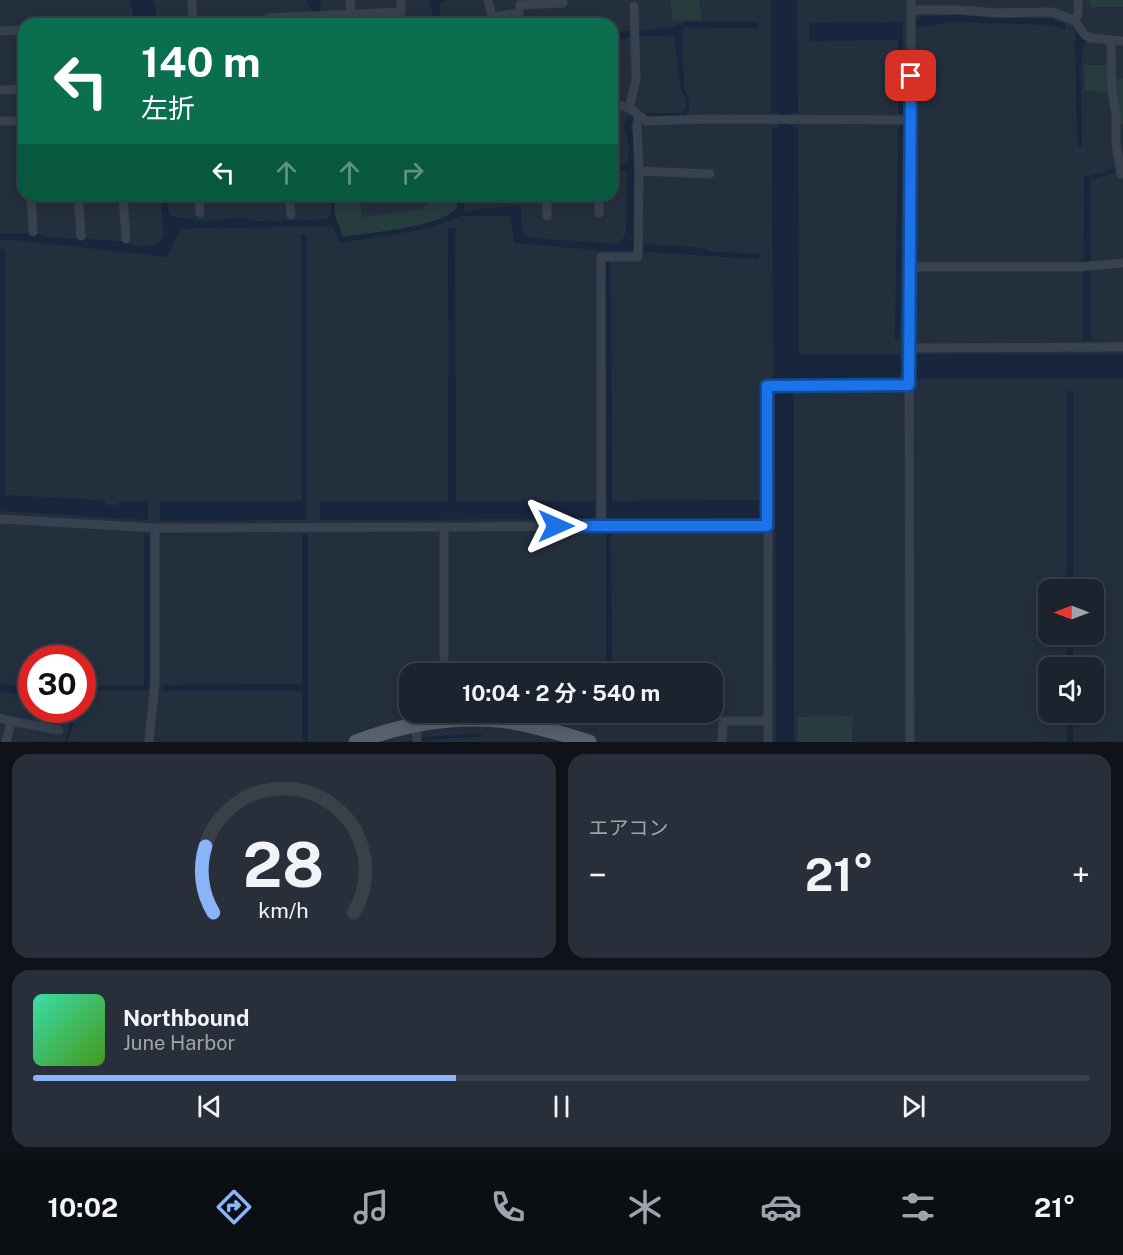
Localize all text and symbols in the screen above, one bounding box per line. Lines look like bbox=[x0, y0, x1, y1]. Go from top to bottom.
text: 140 m bbox=[141, 37, 261, 86]
icon: left bbox=[42, 42, 120, 120]
pin bbox=[885, 50, 936, 101]
icon: arrive bbox=[894, 59, 927, 92]
text: 左折 bbox=[141, 92, 195, 124]
icon: left bbox=[207, 156, 240, 189]
icon: ahead bbox=[270, 156, 303, 189]
icon: ahead bbox=[333, 156, 366, 189]
icon: right bbox=[396, 156, 429, 189]
position arrow bbox=[524, 494, 588, 558]
north arrow bbox=[1038, 579, 1104, 645]
map controls bbox=[1038, 579, 1104, 723]
speed limit sign: 30 bbox=[18, 645, 96, 723]
button: sound bbox=[1038, 657, 1104, 723]
text: 10:04 · 2 分 · 540 m bbox=[462, 680, 660, 706]
text: エアコン bbox=[589, 816, 669, 840]
text: 28 bbox=[243, 828, 324, 901]
text: 21° bbox=[805, 848, 874, 901]
text: − bbox=[589, 856, 607, 894]
text: + bbox=[1072, 856, 1090, 894]
text: km/h bbox=[259, 898, 309, 923]
text: Northbound bbox=[123, 1005, 249, 1031]
text: June Harbor bbox=[123, 1031, 235, 1055]
icon: previous bbox=[193, 1090, 226, 1123]
icon: pause bbox=[545, 1090, 578, 1123]
icon: next bbox=[897, 1090, 930, 1123]
icon: directions bbox=[213, 1186, 255, 1228]
icon: music bbox=[350, 1186, 392, 1228]
icon: phone bbox=[487, 1186, 529, 1228]
icon: climate bbox=[624, 1186, 666, 1228]
icon: car bbox=[760, 1186, 802, 1228]
icon: filters bbox=[897, 1186, 939, 1228]
text: 10:02 bbox=[47, 1191, 118, 1223]
text: 21° bbox=[1034, 1191, 1075, 1223]

